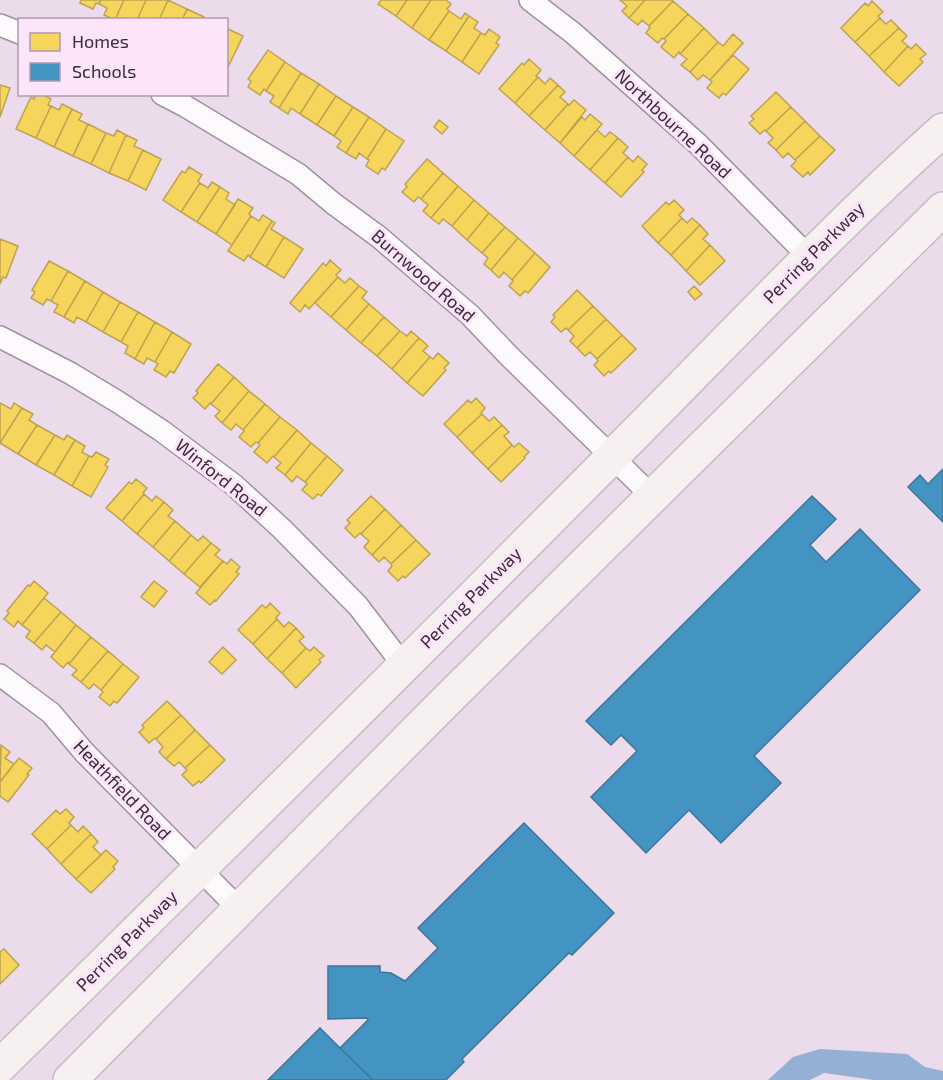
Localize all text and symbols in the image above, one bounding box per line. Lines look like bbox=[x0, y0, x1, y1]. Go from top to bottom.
legend bbox=[18, 18, 228, 96]
text: Homes bbox=[72, 30, 129, 52]
text: Schools bbox=[72, 60, 136, 82]
street label: Northbourne Road bbox=[611, 64, 736, 183]
street label: Perring Parkway bbox=[758, 197, 869, 308]
street label: Burnwood Road bbox=[367, 224, 480, 326]
street label: Winford Road bbox=[171, 434, 272, 521]
street label: Perring Parkway bbox=[415, 542, 526, 653]
street label: Heathfield Road bbox=[69, 735, 176, 844]
street label: Perring Parkway bbox=[71, 885, 182, 996]

